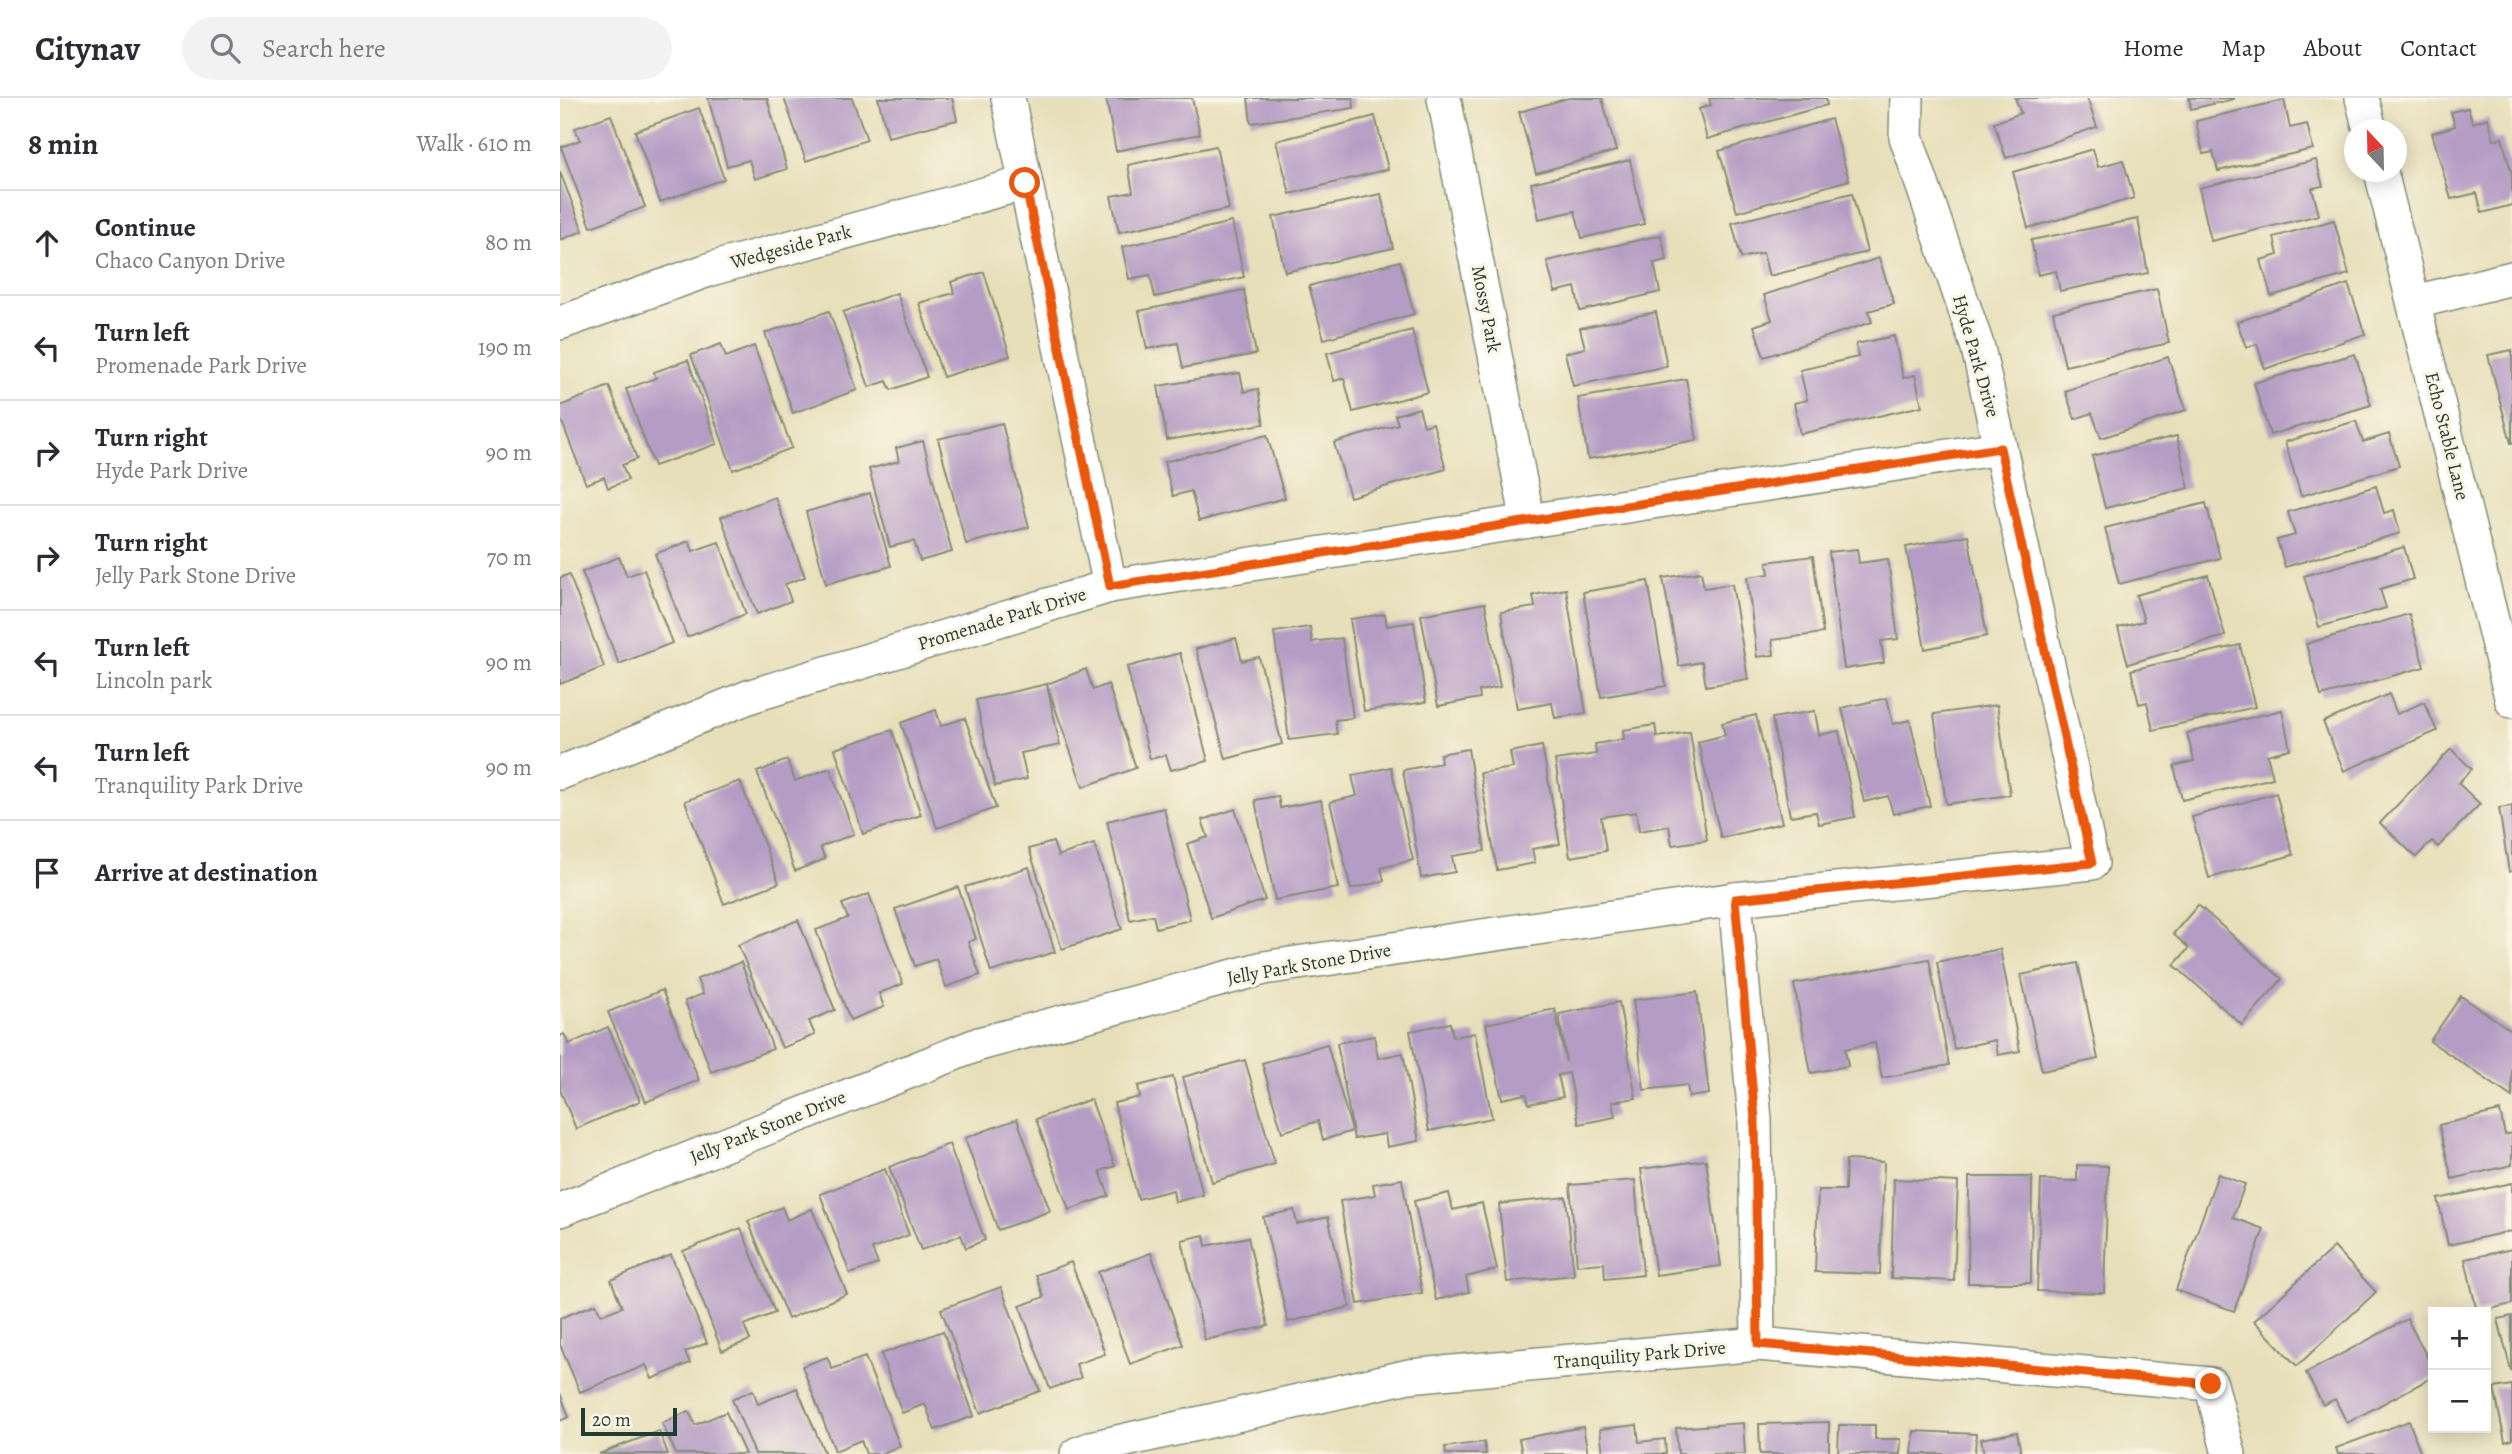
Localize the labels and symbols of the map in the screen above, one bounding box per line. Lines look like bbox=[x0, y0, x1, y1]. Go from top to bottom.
north arrow bbox=[2344, 119, 2407, 182]
route start bbox=[1009, 167, 1040, 198]
street label: Wedgeside Park bbox=[727, 218, 855, 276]
street label: Mossy Park bbox=[1465, 263, 1507, 355]
street label: Hyde Park Drive bbox=[1946, 292, 2006, 420]
street label: Echo Stable Lane bbox=[2418, 369, 2476, 503]
street label: Promenade Park Drive bbox=[915, 581, 1089, 657]
street label: Jelly Park Stone Drive bbox=[1225, 937, 1393, 991]
street label: Jelly Park Stone Drive bbox=[686, 1084, 850, 1170]
street label: Tranquility Park Drive bbox=[1553, 1335, 1727, 1375]
route end bbox=[2195, 1368, 2226, 1399]
scale bar bbox=[581, 1405, 677, 1437]

